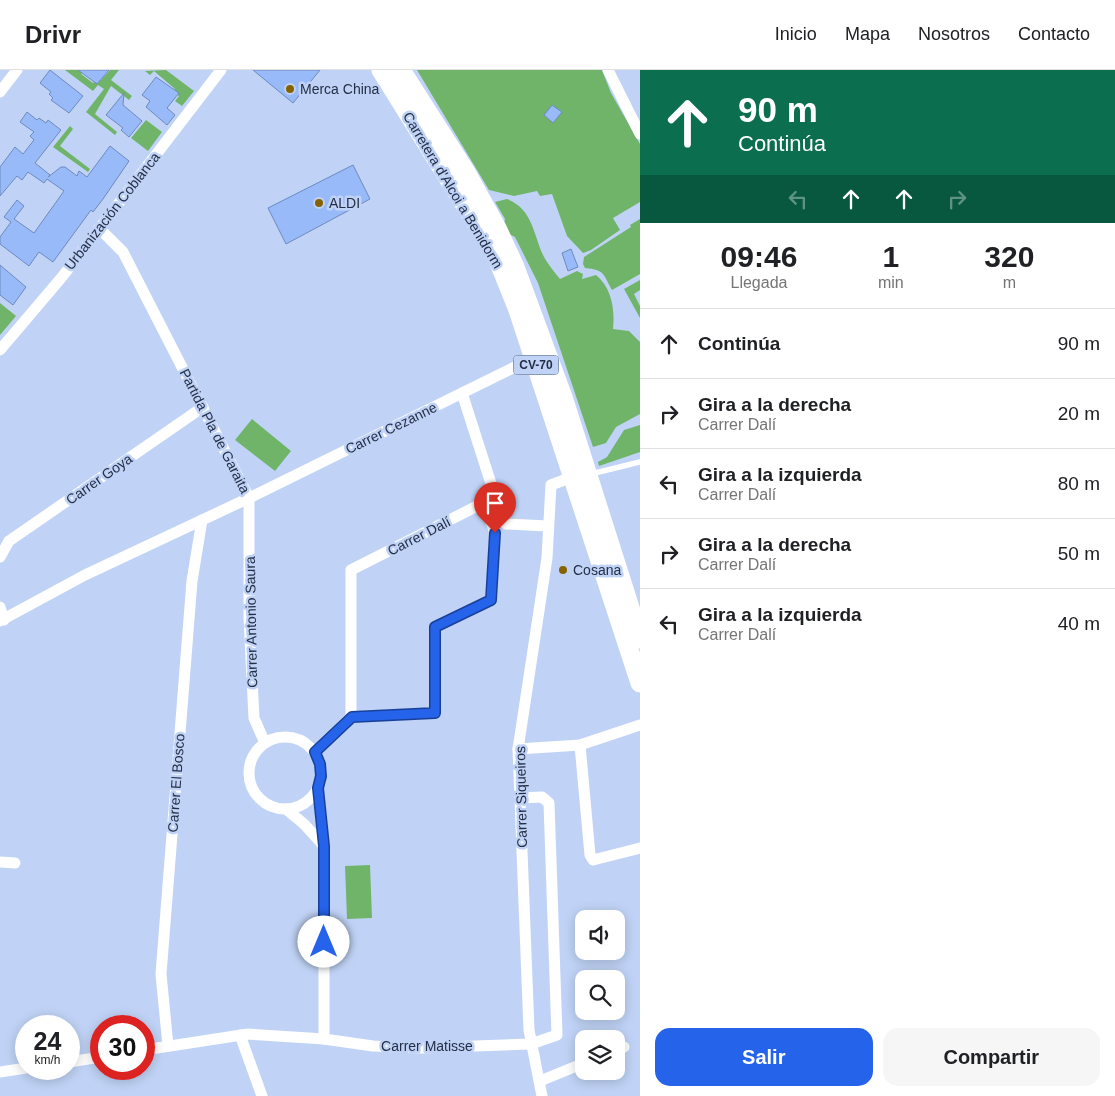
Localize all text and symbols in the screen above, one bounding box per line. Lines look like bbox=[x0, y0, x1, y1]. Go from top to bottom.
text: Drivr bbox=[25, 21, 81, 48]
text: Inicio bbox=[775, 24, 817, 44]
text: Mapa bbox=[845, 24, 890, 44]
text: Nosotros bbox=[918, 24, 990, 44]
text: Contacto bbox=[1018, 24, 1090, 44]
place label: Merca China bbox=[300, 81, 380, 97]
marker: Merca China bbox=[284, 83, 296, 95]
icon: ahead bbox=[655, 90, 720, 155]
text: 90 m bbox=[738, 90, 818, 129]
street label: Carretera d'Alcoi a Benidorm bbox=[400, 109, 506, 271]
text: Continúa bbox=[738, 131, 826, 156]
street label: Urbanización Coblanca bbox=[61, 149, 163, 273]
icon: left bbox=[784, 185, 812, 213]
icon: ahead bbox=[837, 185, 865, 213]
icon: ahead bbox=[890, 185, 918, 213]
icon: right bbox=[943, 185, 971, 213]
place label: ALDI bbox=[329, 195, 360, 211]
marker: ALDI bbox=[313, 197, 325, 209]
text: 09:46 bbox=[721, 240, 797, 273]
text: 1 bbox=[882, 240, 899, 273]
text: 320 bbox=[984, 240, 1034, 273]
text: Llegada bbox=[730, 274, 787, 291]
text: min bbox=[878, 274, 904, 291]
text: m bbox=[1003, 274, 1016, 291]
icon: ahead bbox=[655, 330, 683, 358]
text: Continúa bbox=[698, 333, 780, 354]
text: 90 m bbox=[1058, 333, 1100, 354]
road number: CV-70 bbox=[514, 356, 558, 374]
street label: Partida Pla de Garaita bbox=[177, 366, 253, 496]
text: Gira a la derecha bbox=[698, 394, 851, 415]
street label: Carrer Cezanne bbox=[343, 399, 439, 457]
icon: right bbox=[655, 400, 683, 428]
text: 20 m bbox=[1058, 403, 1100, 424]
text: Carrer Dalí bbox=[698, 416, 776, 433]
street label: Carrer Goya bbox=[63, 450, 135, 508]
text: Gira a la izquierda bbox=[698, 464, 862, 485]
icon: left bbox=[655, 470, 683, 498]
text: 80 m bbox=[1058, 473, 1100, 494]
pin bbox=[474, 482, 516, 533]
text: Carrer Dalí bbox=[698, 486, 776, 503]
icon: arrive bbox=[481, 489, 509, 517]
street label: Carrer Dalí bbox=[385, 513, 453, 559]
text: Gira a la derecha bbox=[698, 534, 851, 555]
icon: right bbox=[655, 540, 683, 568]
text: 50 m bbox=[1058, 543, 1100, 564]
street label: Carrer Antonio Saura bbox=[242, 556, 260, 688]
text: Carrer Dalí bbox=[698, 556, 776, 573]
place label: Cosana bbox=[573, 562, 621, 578]
marker: Cosana bbox=[557, 564, 569, 576]
text: Gira a la izquierda bbox=[698, 604, 862, 625]
icon: left bbox=[655, 610, 683, 638]
text: 40 m bbox=[1058, 613, 1100, 634]
text: Carrer Dalí bbox=[698, 626, 776, 643]
street label: Carrer El Bosco bbox=[165, 733, 187, 833]
street label: Carrer Siqueiros bbox=[512, 746, 530, 848]
map controls bbox=[575, 910, 625, 1080]
button: sound bbox=[575, 910, 625, 960]
position arrow bbox=[297, 915, 349, 967]
button: search bbox=[575, 970, 625, 1020]
speed limit sign: 30 bbox=[90, 1015, 155, 1080]
text: 24 bbox=[34, 1027, 61, 1055]
button: Salir bbox=[655, 1028, 873, 1086]
button: Compartir bbox=[883, 1028, 1100, 1086]
button: layers bbox=[575, 1030, 625, 1080]
street label: Carrer Matisse bbox=[381, 1038, 473, 1054]
text: km/h bbox=[34, 1053, 61, 1067]

